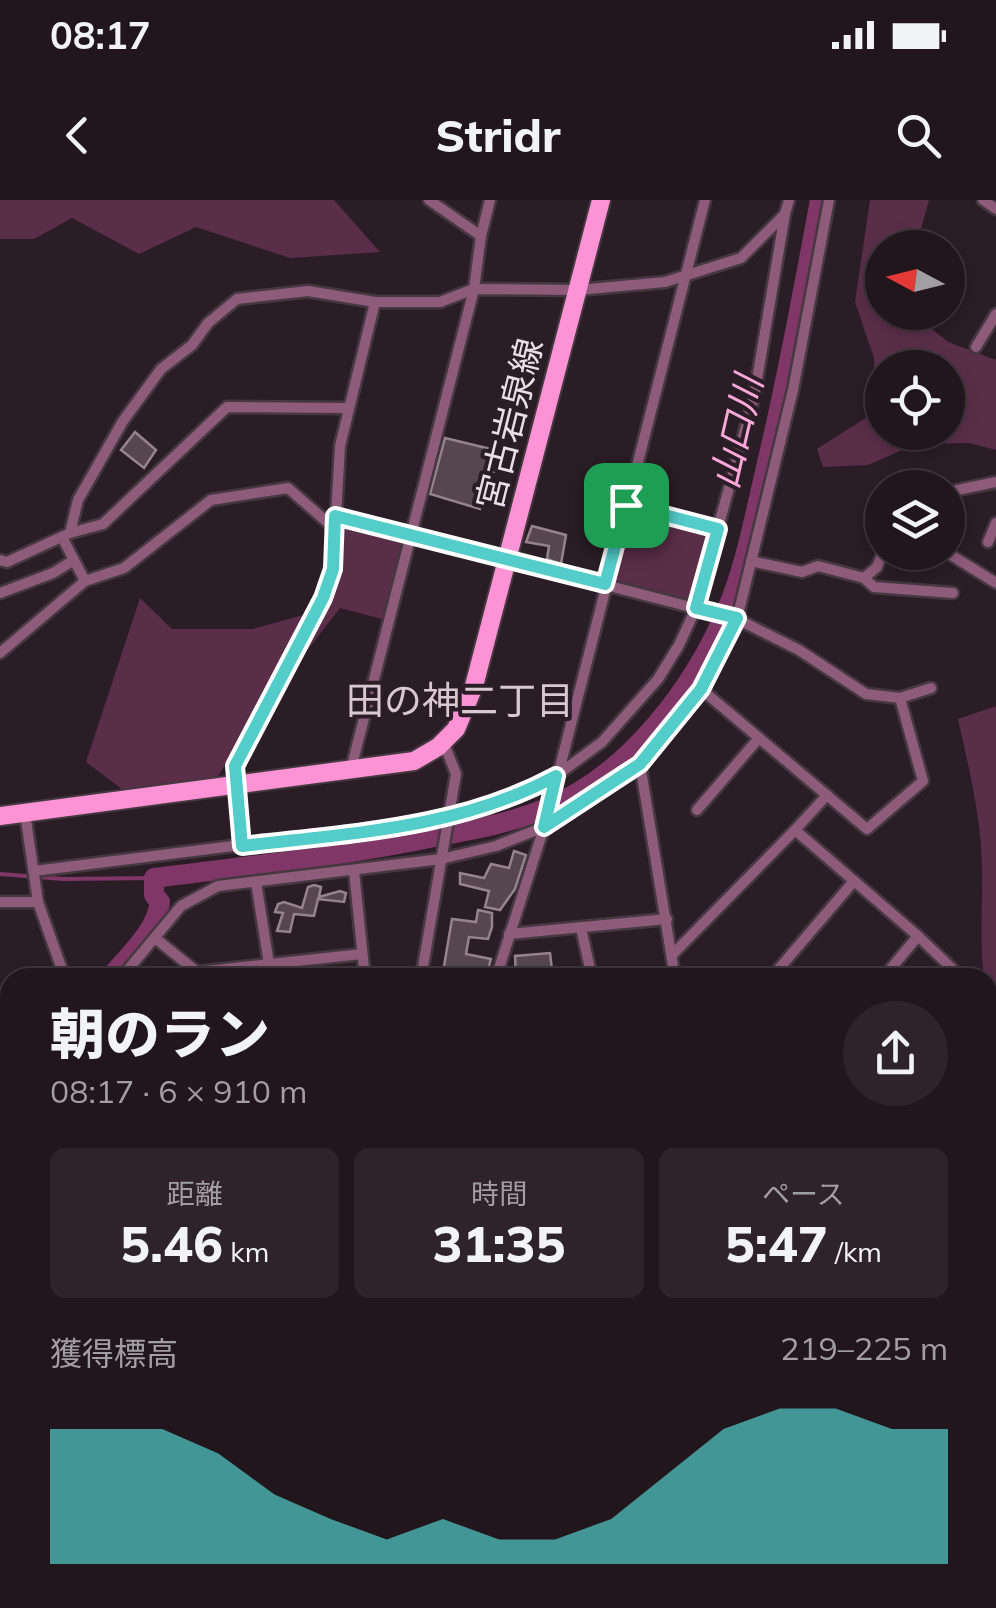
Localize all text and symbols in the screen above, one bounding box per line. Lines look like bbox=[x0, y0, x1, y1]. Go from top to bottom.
text: 08:17 bbox=[50, 11, 151, 59]
text: Stridr bbox=[436, 107, 560, 163]
icon: back bbox=[50, 108, 105, 163]
icon: search bbox=[891, 108, 946, 163]
north arrow bbox=[865, 230, 965, 330]
map controls bbox=[865, 230, 965, 570]
street label: 宮古岩泉線 bbox=[466, 334, 552, 514]
button: locate bbox=[865, 350, 965, 450]
water label: 山口川 bbox=[700, 367, 773, 493]
pin bbox=[584, 463, 669, 548]
button: layers bbox=[865, 470, 965, 570]
icon: arrive bbox=[599, 478, 654, 533]
district label: 田の神二丁目 bbox=[346, 676, 574, 724]
text: 朝のラン bbox=[50, 999, 270, 1068]
button: share bbox=[843, 1001, 948, 1106]
text: 08:17 · 6 × 910 m bbox=[50, 1071, 307, 1111]
text: 距離 bbox=[167, 1176, 223, 1211]
text: 時間 bbox=[471, 1176, 527, 1211]
text: ペース bbox=[762, 1176, 845, 1211]
text: 5.46 bbox=[120, 1212, 223, 1275]
text: 31:35 bbox=[432, 1212, 565, 1275]
text: 5:47 bbox=[725, 1212, 828, 1275]
text: km bbox=[223, 1234, 269, 1269]
text: /km bbox=[828, 1234, 882, 1269]
text: 219–225 m bbox=[780, 1328, 948, 1368]
text: 獲得標高 bbox=[50, 1333, 178, 1373]

